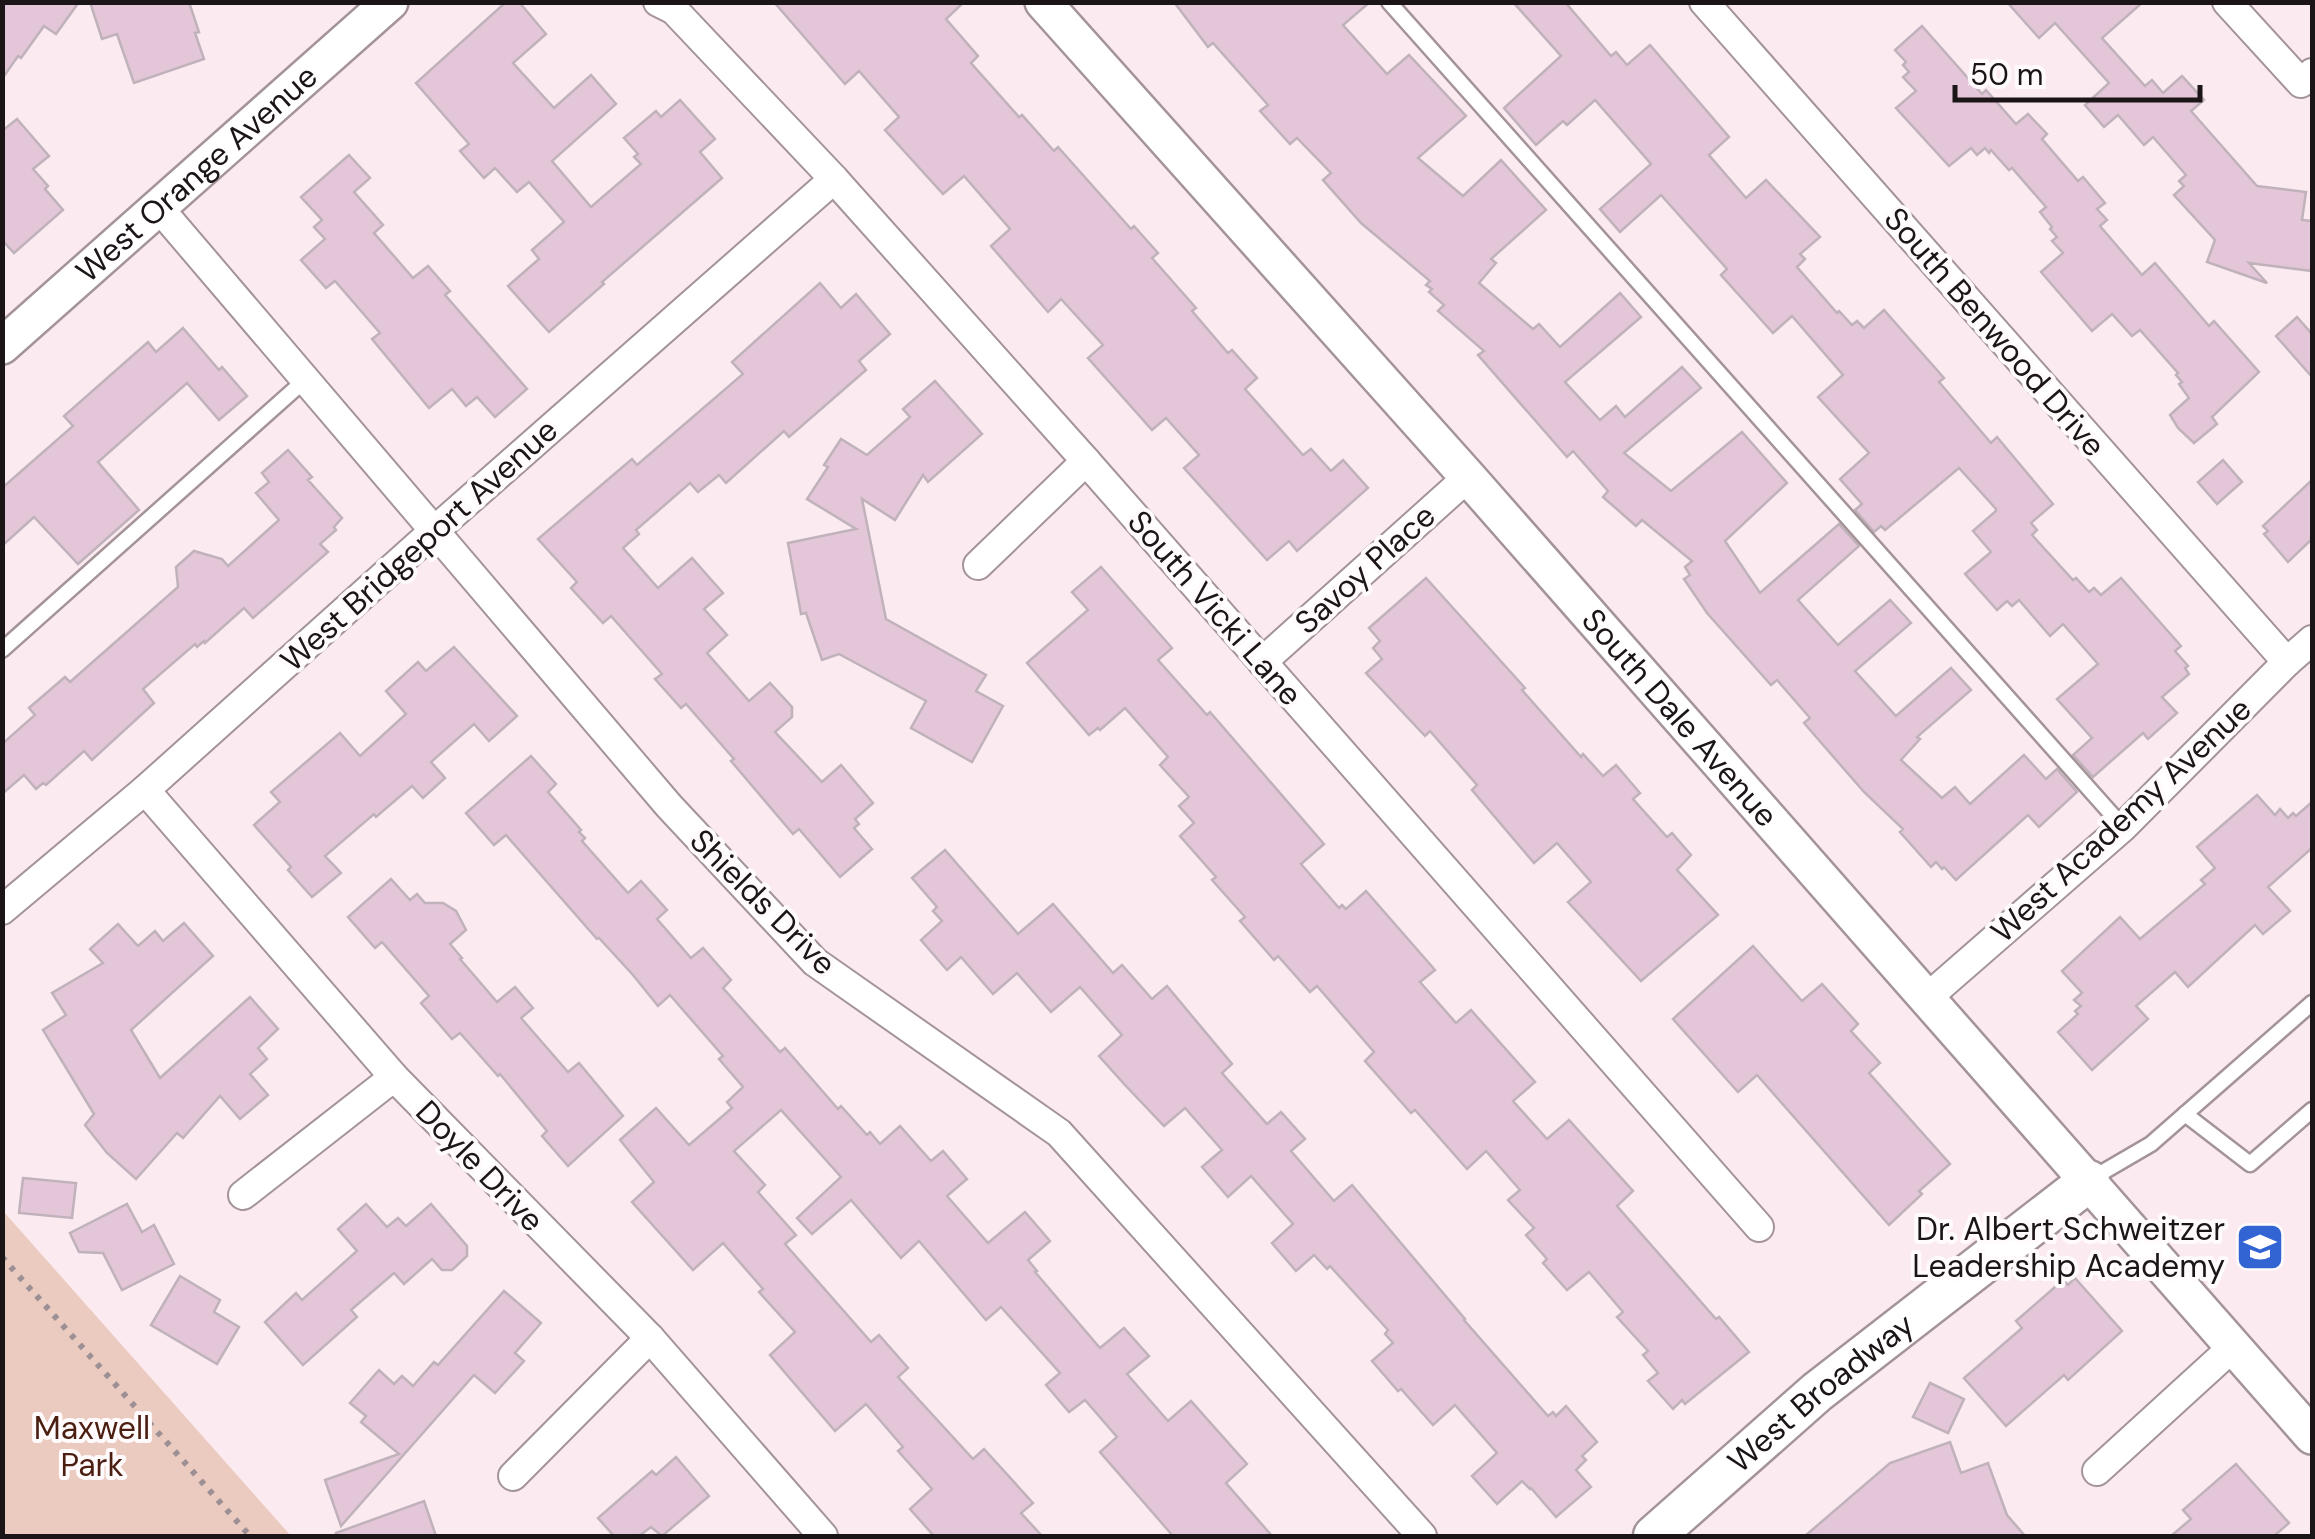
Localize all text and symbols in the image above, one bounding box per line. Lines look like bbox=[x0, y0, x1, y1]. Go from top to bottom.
scale bar bbox=[1955, 40, 2200, 102]
street label: West Orange Avenue bbox=[67, 55, 326, 292]
text: 50 m bbox=[1970, 55, 2044, 94]
street label: South Benwood Drive bbox=[1875, 198, 2115, 466]
street label: West Bridgeport Avenue bbox=[272, 409, 566, 681]
street label: Savoy Place bbox=[1286, 495, 1444, 643]
street label: South Vicki Lane bbox=[1119, 501, 1311, 715]
street label: South Dale Avenue bbox=[1572, 600, 1787, 836]
street label: West Academy Avenue bbox=[1982, 688, 2260, 952]
street label: Shields Drive bbox=[681, 820, 845, 984]
street label: Doyle Drive bbox=[407, 1091, 553, 1241]
place label: Dr. Albert Schweitzer Leadership Academy bbox=[1912, 1208, 2225, 1287]
school or university icon: Dr. Albert Schweitzer Leadership Academy bbox=[2234, 1221, 2286, 1273]
street label: West Broadway bbox=[1719, 1303, 1923, 1482]
park label: Maxwell Park bbox=[34, 1407, 150, 1486]

